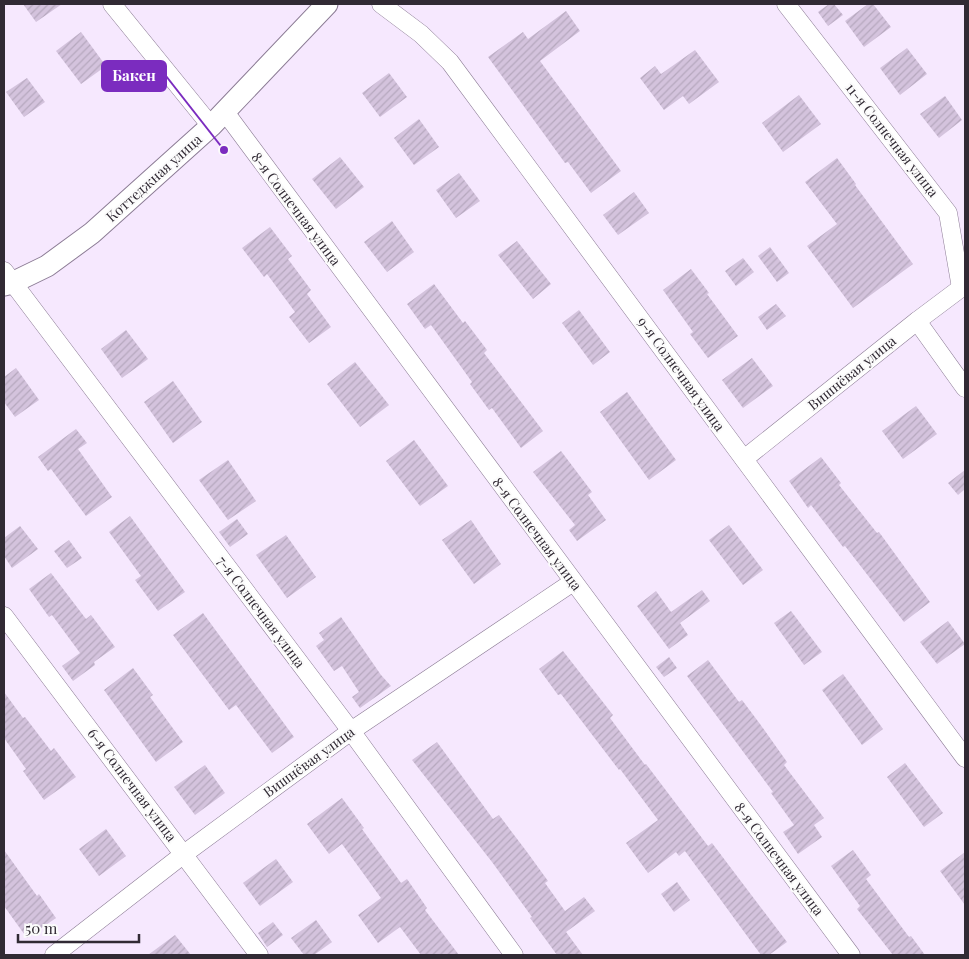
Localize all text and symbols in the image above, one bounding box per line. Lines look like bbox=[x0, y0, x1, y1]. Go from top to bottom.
callout: Бакен bbox=[102, 61, 166, 91]
text: Бакен bbox=[112, 65, 156, 85]
street label: 11-я Солнечная улица bbox=[842, 79, 943, 201]
street label: Коттеджная улица bbox=[102, 130, 206, 226]
street label: 8-я Солнечная улица bbox=[247, 148, 345, 269]
street label: 9-я Солнечная улица bbox=[633, 313, 729, 435]
street label: Вишнёвая улица bbox=[804, 331, 900, 414]
street label: 8-я Солнечная улица bbox=[488, 473, 586, 594]
street label: 7-я Солнечная улица bbox=[213, 552, 310, 672]
street label: Вишнёвая улица bbox=[259, 722, 358, 801]
street label: 6-я Солнечная улица bbox=[84, 724, 181, 845]
street label: 8-я Солнечная улица bbox=[730, 798, 828, 919]
scale bar bbox=[18, 912, 139, 944]
text: 50 m bbox=[25, 918, 58, 938]

